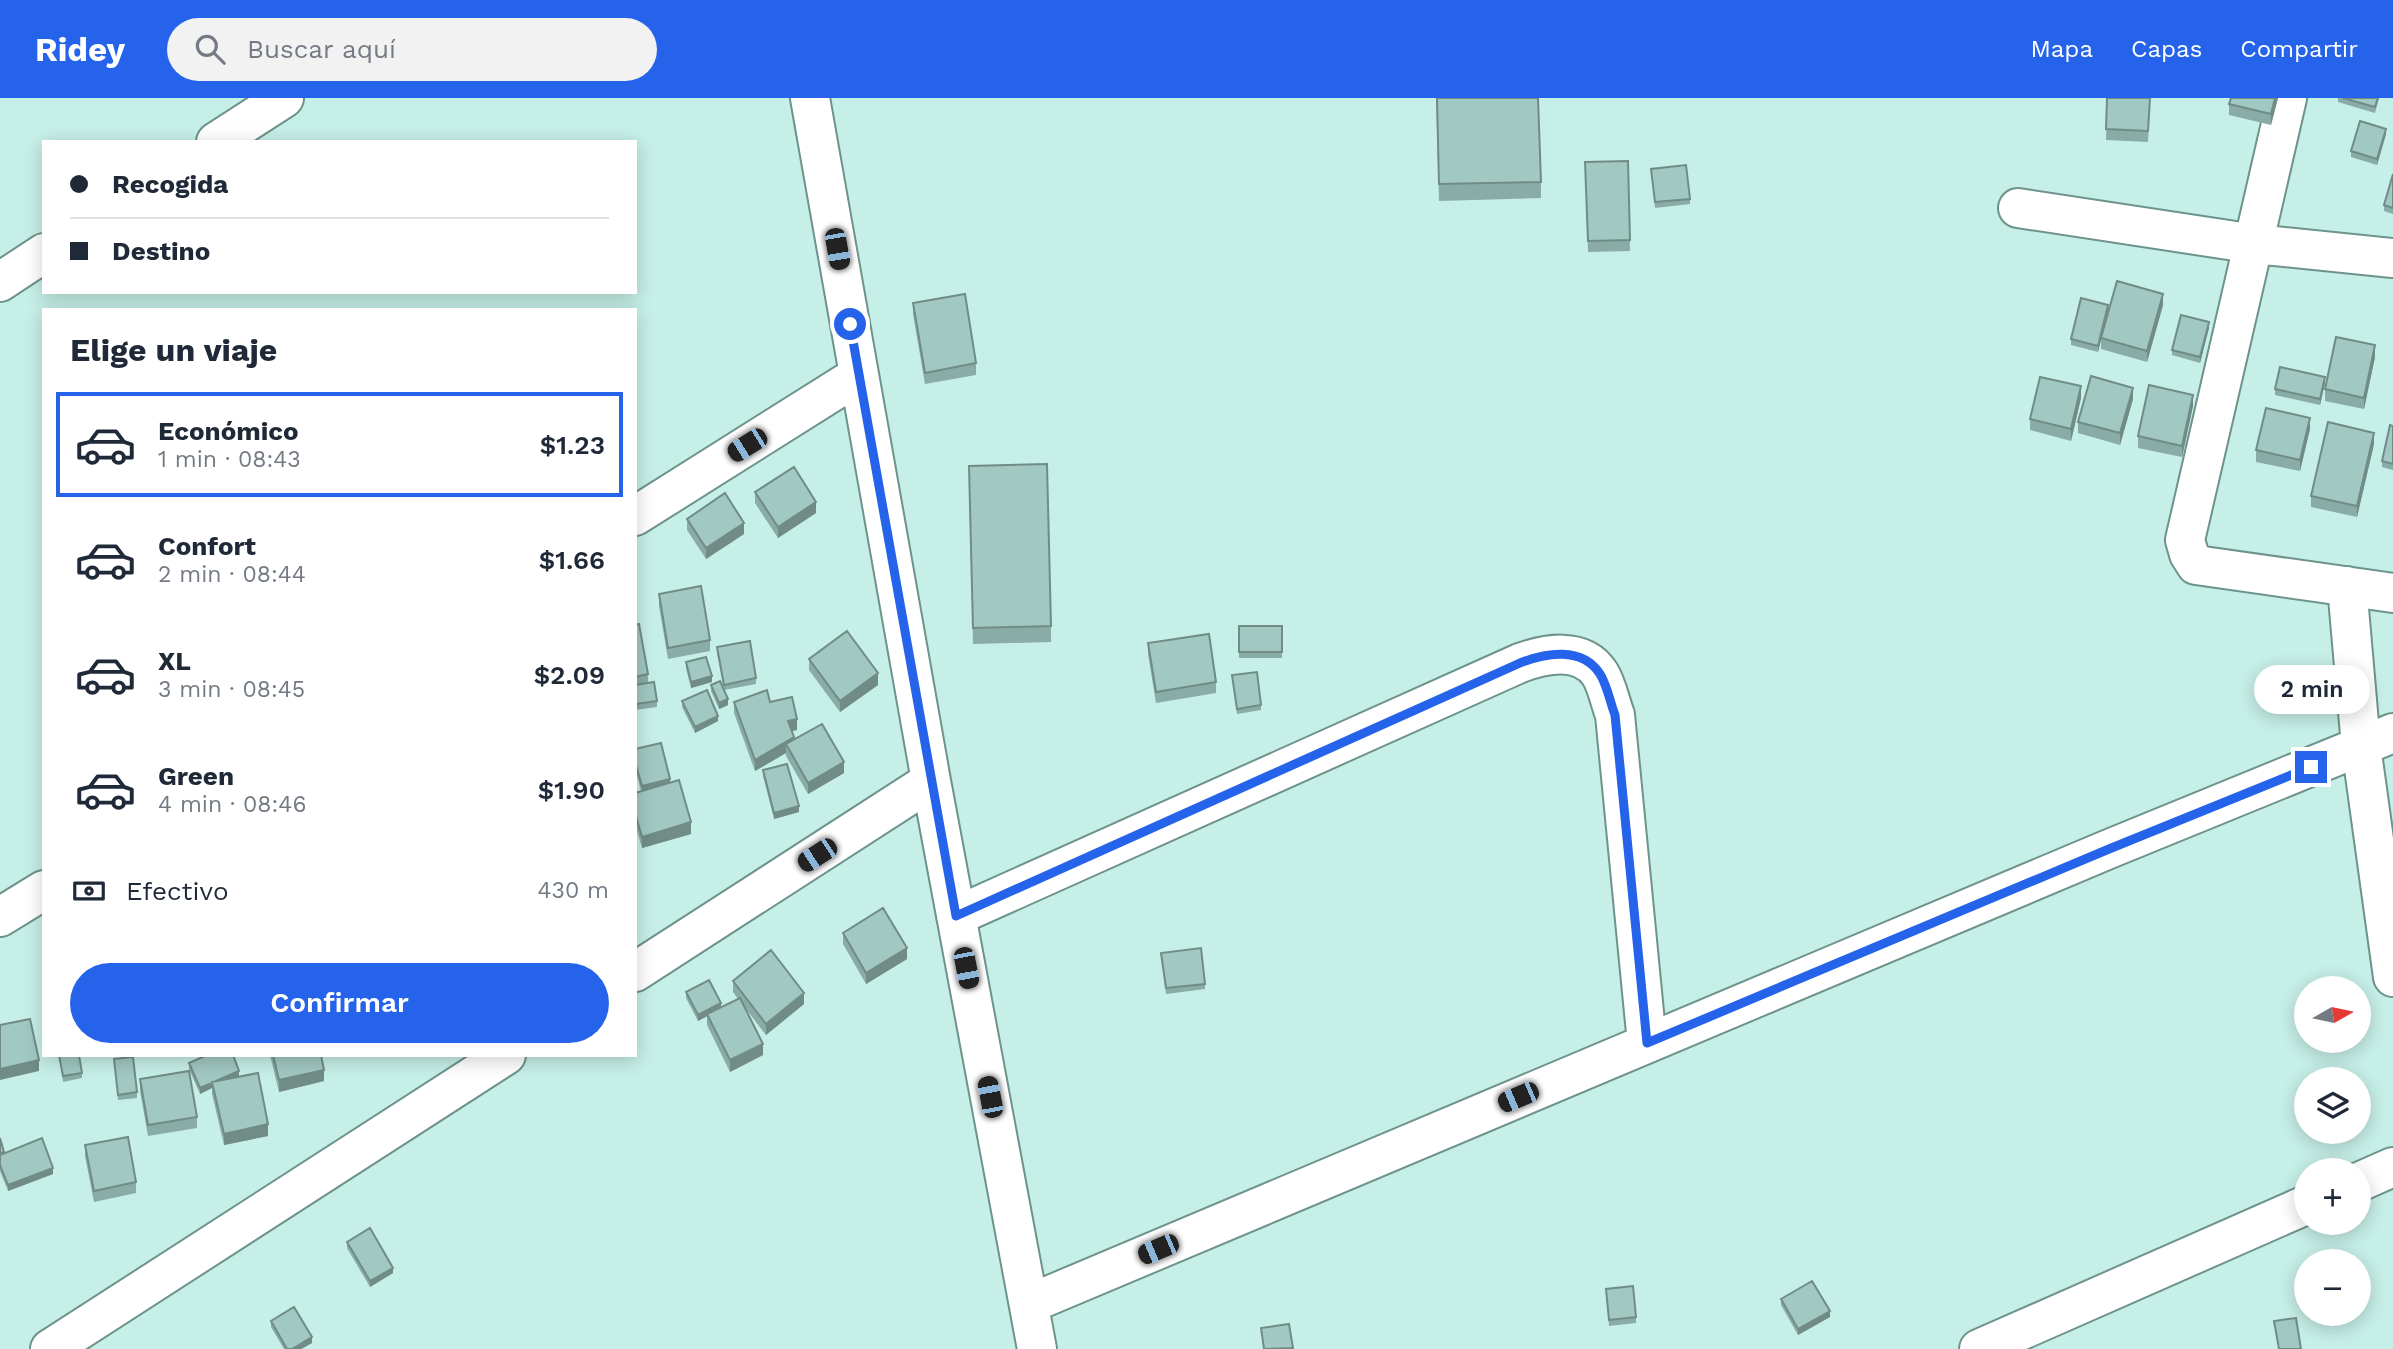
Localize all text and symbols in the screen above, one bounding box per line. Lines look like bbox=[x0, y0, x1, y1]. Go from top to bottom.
search box bbox=[167, 18, 657, 81]
text: Ridey bbox=[35, 30, 125, 69]
icon: search bbox=[191, 30, 229, 68]
text: Buscar aquí bbox=[247, 34, 396, 64]
text: Mapa bbox=[2030, 35, 2093, 63]
text: Capas bbox=[2131, 35, 2202, 63]
text: Compartir bbox=[2240, 35, 2358, 63]
text: Recogida bbox=[112, 169, 228, 199]
car bbox=[824, 226, 851, 272]
text: Destino bbox=[112, 236, 210, 266]
route start bbox=[834, 308, 866, 340]
text: Elige un viaje bbox=[70, 331, 277, 369]
icon: car bbox=[74, 413, 137, 476]
text: Económico bbox=[158, 416, 299, 446]
car bbox=[724, 425, 771, 465]
text: $1.23 bbox=[540, 430, 605, 460]
text: 1 min · 08:43 bbox=[158, 446, 301, 473]
icon: car bbox=[74, 528, 137, 591]
text: Confort bbox=[158, 531, 256, 561]
text: $1.66 bbox=[539, 545, 605, 575]
text: 2 min · 08:44 bbox=[158, 561, 306, 588]
icon: car bbox=[74, 643, 137, 706]
text: XL bbox=[158, 646, 191, 676]
text: $2.09 bbox=[534, 660, 605, 690]
callout: 2 min bbox=[2253, 666, 2369, 714]
text: 3 min · 08:45 bbox=[158, 676, 305, 703]
text: 2 min bbox=[2280, 676, 2344, 703]
route end bbox=[2295, 751, 2327, 783]
icon: car bbox=[74, 758, 137, 821]
text: Green bbox=[158, 761, 234, 791]
text: $1.90 bbox=[538, 775, 605, 805]
text: 4 min · 08:46 bbox=[158, 791, 306, 818]
car bbox=[794, 835, 841, 875]
icon: cash bbox=[70, 872, 108, 910]
text: Efectivo bbox=[126, 876, 229, 906]
text: 430 m bbox=[537, 877, 609, 904]
car bbox=[952, 945, 981, 991]
button: Confirmar bbox=[70, 963, 609, 1043]
north arrow bbox=[2294, 976, 2371, 1054]
map controls bbox=[2294, 976, 2371, 1326]
button: layers bbox=[2294, 1067, 2371, 1144]
car bbox=[976, 1074, 1005, 1120]
car bbox=[1495, 1079, 1542, 1115]
button: + bbox=[2294, 1158, 2371, 1235]
car bbox=[1135, 1231, 1182, 1267]
button: − bbox=[2294, 1249, 2371, 1326]

